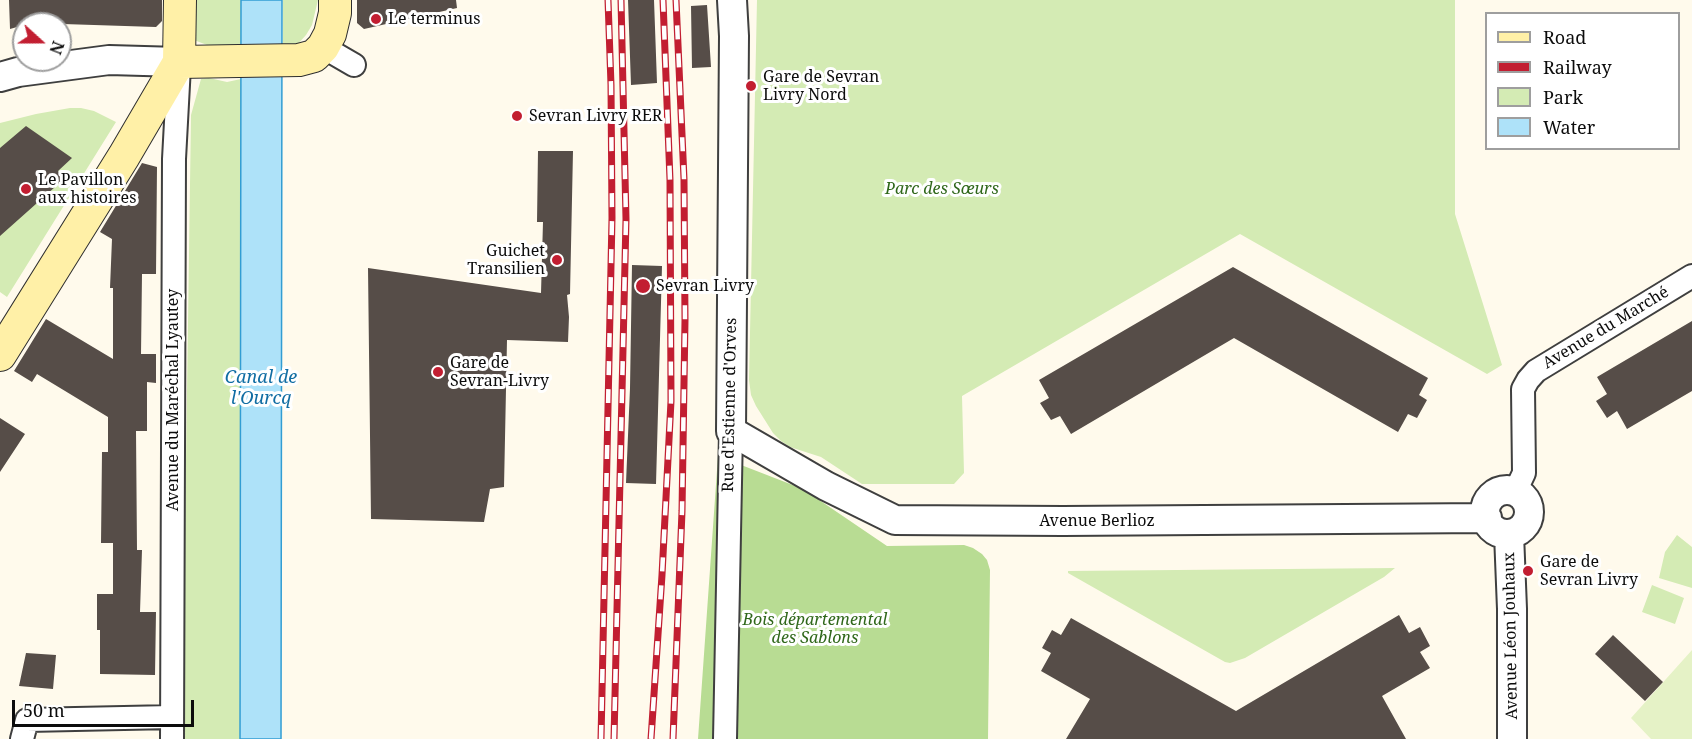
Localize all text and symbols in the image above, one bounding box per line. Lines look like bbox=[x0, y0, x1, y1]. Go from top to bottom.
place label: Le terminus bbox=[388, 9, 480, 29]
north arrow bbox=[12, 12, 72, 72]
marker: Le terminus bbox=[369, 12, 383, 26]
legend bbox=[1485, 12, 1680, 150]
text: Road bbox=[1543, 25, 1586, 49]
text: N bbox=[44, 38, 69, 58]
text: Railway bbox=[1543, 55, 1612, 79]
place label: Gare de Sevran Livry Nord bbox=[763, 67, 879, 105]
marker: Gare de Sevran Livry Nord bbox=[744, 79, 758, 93]
text: Park bbox=[1543, 85, 1583, 109]
place label: Sevran Livry RER bbox=[529, 106, 662, 126]
marker: Sevran Livry RER bbox=[510, 109, 524, 123]
text: Water bbox=[1543, 115, 1595, 139]
place label: Le Pavillon aux histoires bbox=[38, 170, 136, 208]
park label: Parc des Sœurs bbox=[885, 179, 999, 199]
marker: Le Pavillon aux histoires bbox=[19, 182, 33, 196]
place label: Guichet Transilien bbox=[467, 241, 545, 279]
marker: Guichet Transilien bbox=[550, 253, 564, 267]
place label: Sevran Livry bbox=[656, 276, 754, 296]
marker: Sevran Livry bbox=[634, 277, 652, 295]
street label: Avenue du Marché bbox=[1539, 283, 1673, 373]
street label: Avenue du Maréchal Lyautey bbox=[163, 289, 183, 511]
street label: Rue d'Estienne d'Orves bbox=[719, 318, 741, 492]
place label: Gare de Sevran-Livry bbox=[450, 353, 549, 391]
marker: Gare de Sevran-Livry bbox=[431, 365, 445, 379]
water label: Canal de l'Ourcq bbox=[225, 367, 297, 410]
street label: Avenue Berlioz bbox=[1039, 511, 1155, 531]
street label: Avenue Léon Jouhaux bbox=[1500, 552, 1522, 720]
place label: Gare de Sevran Livry bbox=[1540, 552, 1638, 590]
marker: Gare de Sevran Livry bbox=[1521, 564, 1535, 578]
park label: Bois départemental des Sablons bbox=[743, 610, 887, 648]
scale bar bbox=[15, 688, 196, 726]
text: 50 m bbox=[23, 698, 65, 722]

